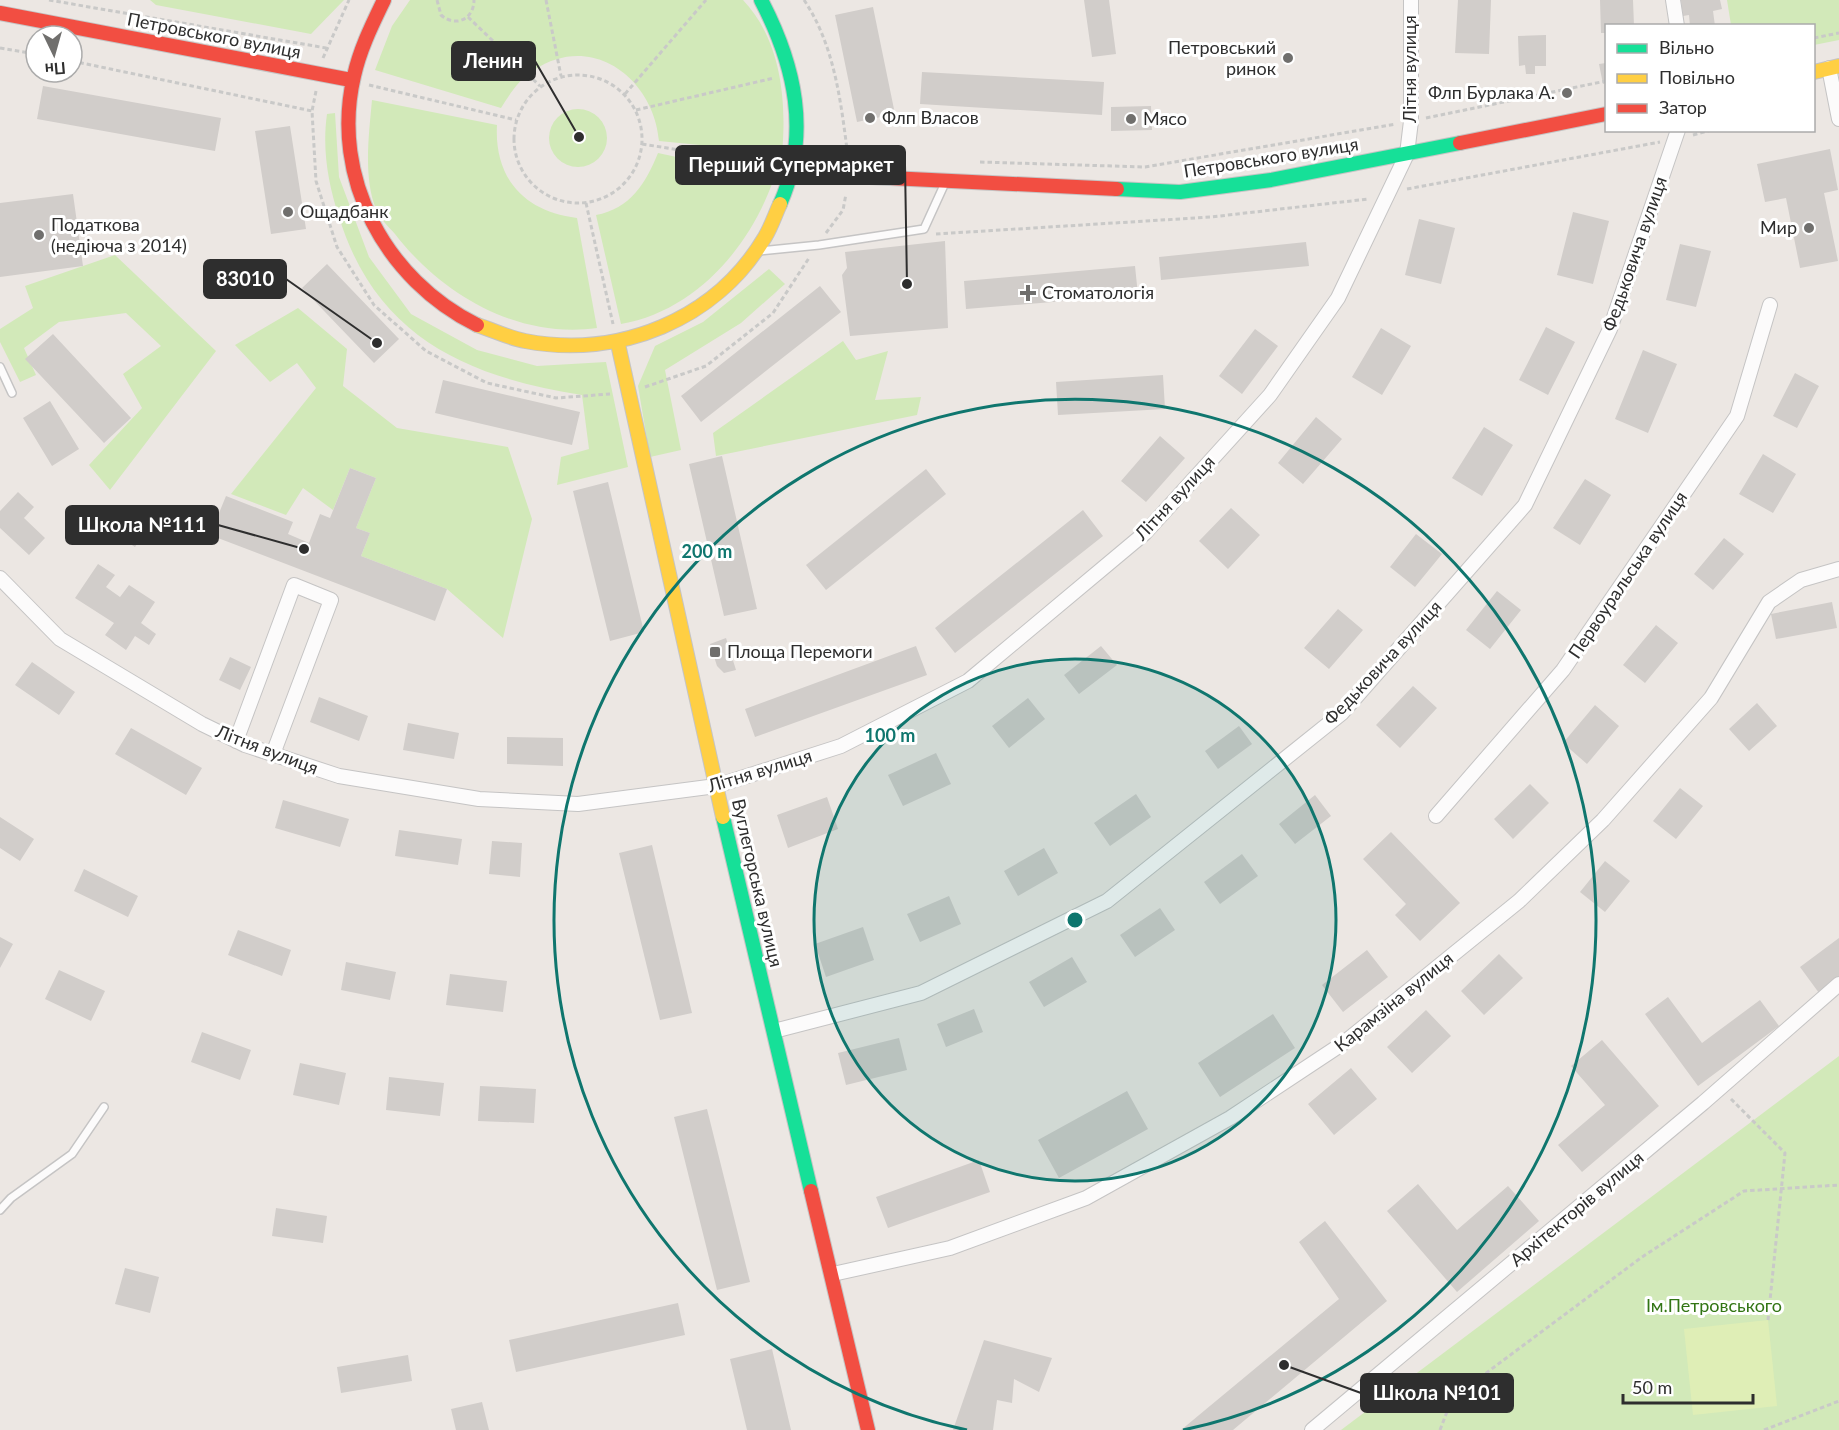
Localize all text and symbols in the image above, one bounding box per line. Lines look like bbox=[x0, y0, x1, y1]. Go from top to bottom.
street label: Петровського вулиця bbox=[125, 7, 303, 63]
street label: Літня вулиця bbox=[1398, 15, 1420, 124]
north arrow bbox=[24, 24, 84, 84]
legend bbox=[1605, 24, 1815, 132]
place label: Петровський ринок bbox=[1168, 36, 1277, 79]
text: Вільно bbox=[1659, 36, 1714, 58]
callout: Ленин bbox=[452, 42, 535, 80]
text: Ленин bbox=[462, 48, 523, 72]
marker: Петровський ринок bbox=[1281, 51, 1295, 65]
text: Пн bbox=[44, 59, 67, 80]
text: Повільно bbox=[1659, 66, 1735, 88]
place label: Флп Бурлака А. bbox=[1428, 81, 1555, 103]
marker: Флп Бурлака А. bbox=[1560, 86, 1574, 100]
text: Затор bbox=[1659, 96, 1707, 118]
place label: Флп Власов bbox=[882, 106, 979, 128]
place label: Мясо bbox=[1143, 107, 1187, 129]
marker: Флп Власов bbox=[863, 111, 877, 125]
marker: Мясо bbox=[1124, 112, 1138, 126]
street label: Петровського вулиця bbox=[1182, 132, 1360, 182]
callout: Перший Супермаркет bbox=[676, 146, 905, 184]
text: Перший Супермаркет bbox=[688, 152, 894, 176]
street label: Федьковича вулиця bbox=[1597, 173, 1671, 334]
place label: Ощадбанк bbox=[300, 200, 389, 222]
marker: Ощадбанк bbox=[281, 205, 295, 219]
place label: Податкова (недіюча з 2014) bbox=[51, 213, 187, 256]
place label: Мир bbox=[1760, 216, 1797, 238]
marker: Мир bbox=[1802, 221, 1816, 235]
marker: Податкова (недіюча з 2014) bbox=[32, 228, 46, 242]
callout: 83010 bbox=[204, 260, 286, 298]
text: 83010 bbox=[216, 266, 274, 290]
place label: Стоматологія bbox=[1042, 281, 1154, 303]
marker: Стоматологія bbox=[1019, 284, 1037, 302]
street label: Літня вулиця bbox=[1129, 450, 1219, 545]
street label: Первоуральська вулиця bbox=[1563, 487, 1691, 662]
callout: Школа №111 bbox=[66, 506, 218, 544]
text: Школа №111 bbox=[78, 512, 206, 536]
text: 200 m bbox=[682, 540, 732, 562]
street label: Федьковича вулиця bbox=[1319, 595, 1446, 729]
place label: Площа Перемоги bbox=[727, 640, 873, 662]
marker: Площа Перемоги bbox=[708, 645, 722, 659]
street label: Літня вулиця bbox=[212, 719, 322, 779]
text: 100 m bbox=[865, 724, 915, 746]
street label: Літня вулиця bbox=[704, 744, 814, 797]
street label: Вуглегорська вулиця bbox=[728, 796, 788, 969]
centre of rings bbox=[1065, 910, 1085, 930]
street label: Карамзіна вулиця bbox=[1330, 947, 1457, 1056]
street label: Архітекторів вулиця bbox=[1505, 1146, 1648, 1270]
park label: Ім.Петровського bbox=[1646, 1294, 1782, 1316]
scale bar bbox=[1623, 1367, 1754, 1405]
callout: Школа №101 bbox=[1361, 1374, 1513, 1412]
text: 50 m bbox=[1632, 1376, 1672, 1398]
text: Школа №101 bbox=[1373, 1380, 1501, 1404]

